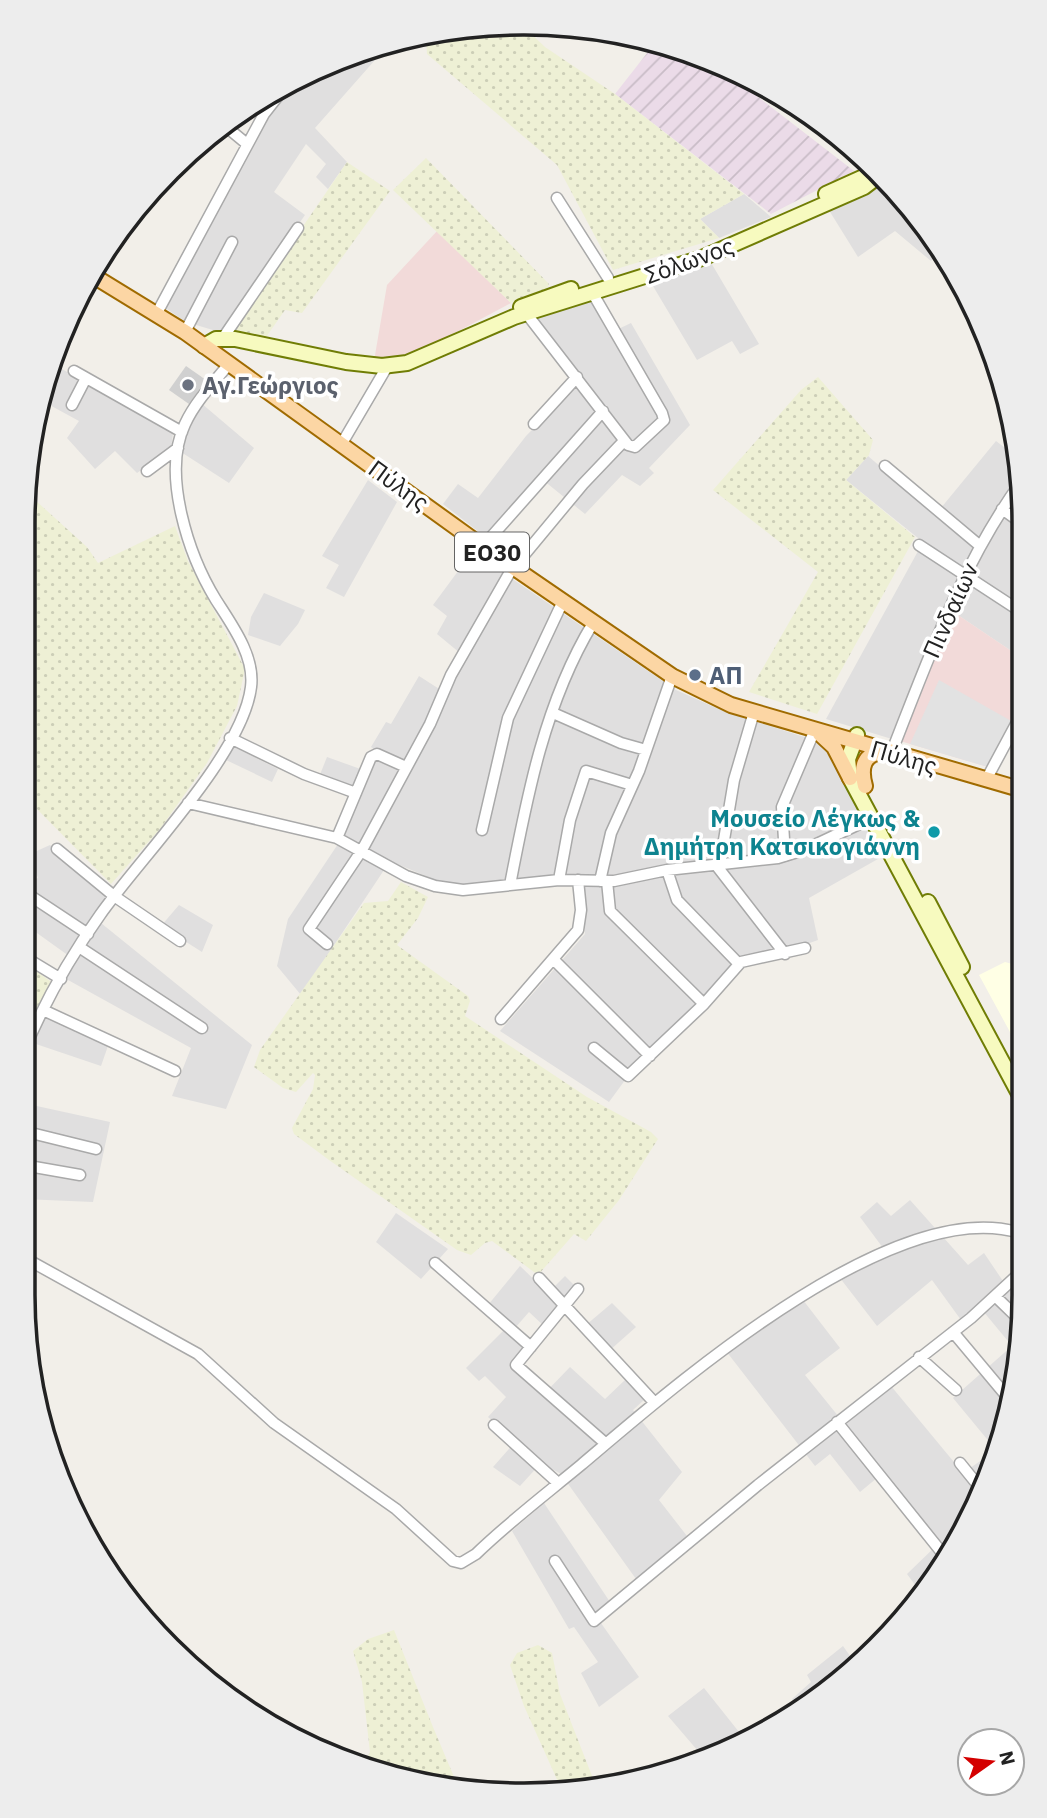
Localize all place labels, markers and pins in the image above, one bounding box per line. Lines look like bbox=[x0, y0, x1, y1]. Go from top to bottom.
place label: Αγ.Γεώργιος bbox=[202, 369, 339, 401]
marker: Αγ.Γεώργιος bbox=[180, 377, 196, 393]
place label: ΑΠ bbox=[709, 659, 742, 691]
marker: ΑΠ bbox=[687, 667, 703, 683]
place label: Μουσείο Λέγκως & Δημήτρη Κατσικογιάννη bbox=[644, 802, 921, 862]
marker: Μουσείο Λέγκως & Δημήτρη Κατσικογιάννη bbox=[926, 824, 942, 840]

